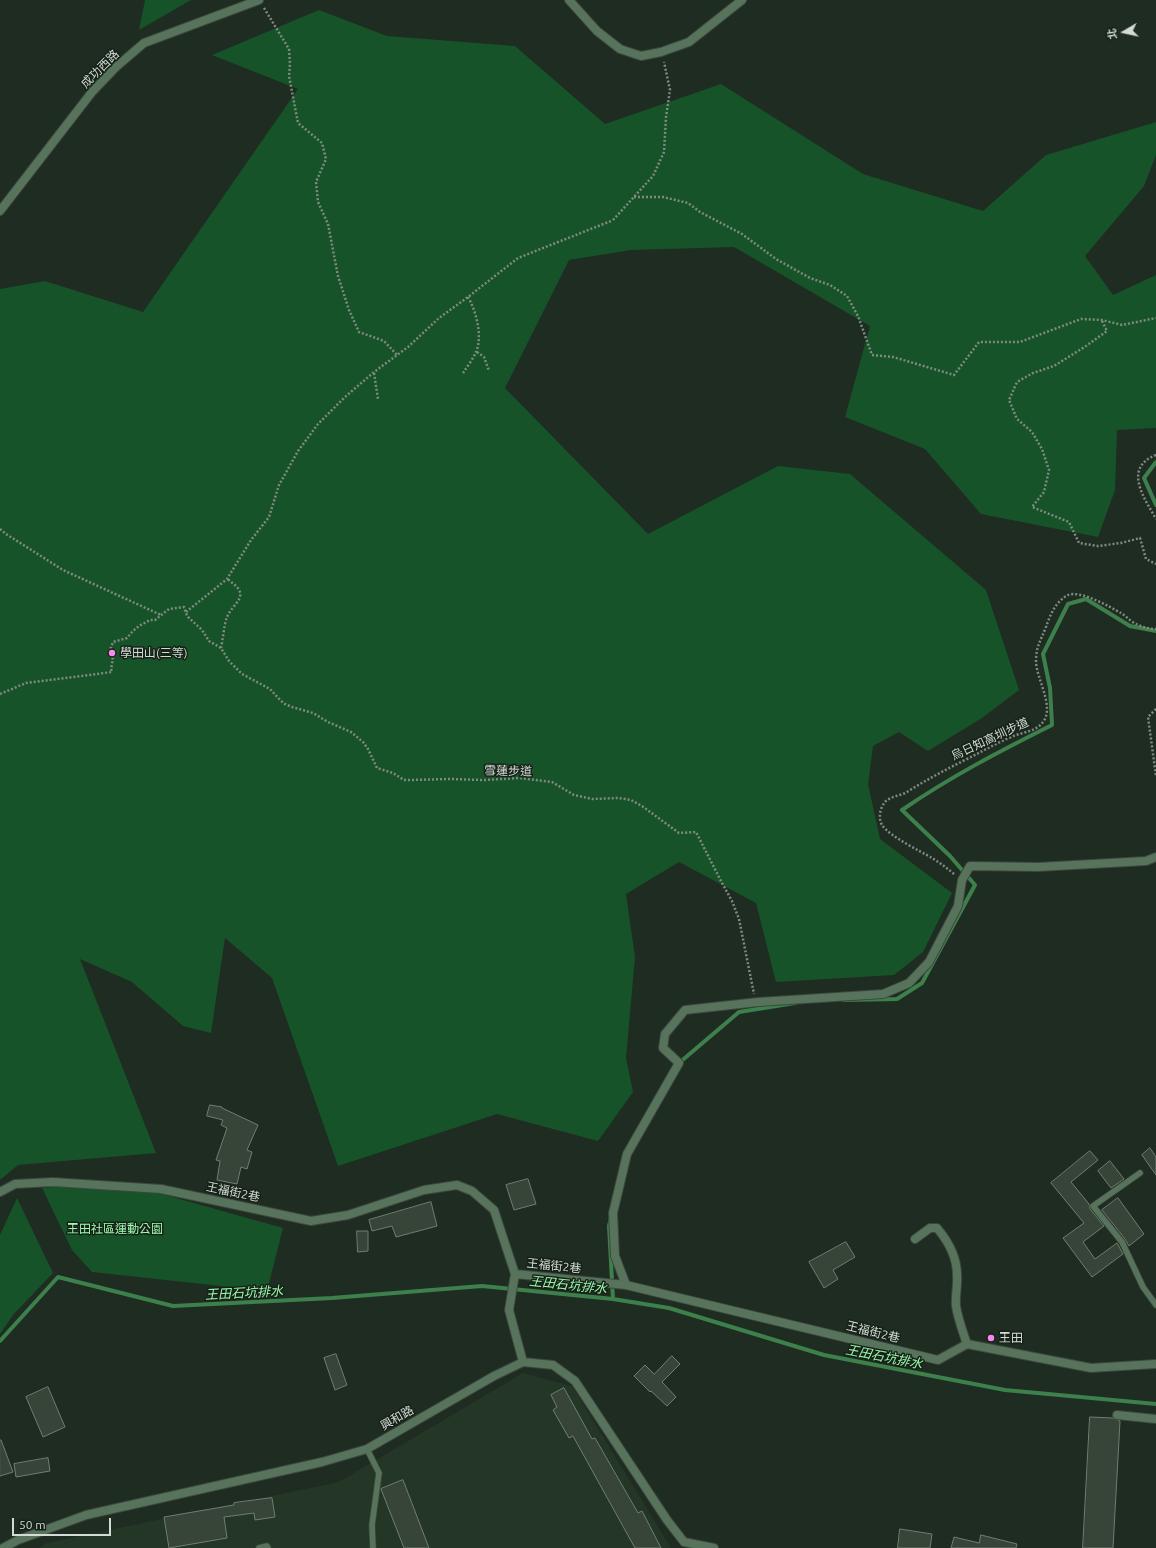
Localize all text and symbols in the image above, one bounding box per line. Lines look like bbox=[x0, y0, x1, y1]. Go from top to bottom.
north arrow bbox=[1104, 12, 1144, 52]
text: 北 bbox=[1105, 28, 1119, 40]
street label: 成功西路 bbox=[78, 47, 122, 91]
place label: 學田山(三等) bbox=[120, 646, 188, 660]
marker: 學田山(三等) bbox=[107, 648, 117, 658]
street label: 烏日知高圳步道 bbox=[949, 715, 1031, 763]
street label: 雪蓮步道 bbox=[484, 763, 532, 779]
street label: 王福街2巷 bbox=[205, 1179, 261, 1205]
park label: 王田社區運動公園 bbox=[67, 1222, 163, 1236]
street label: 王福街2巷 bbox=[526, 1256, 582, 1276]
water label: 王田石坑排水 bbox=[528, 1273, 608, 1297]
water label: 王田石坑排水 bbox=[205, 1283, 283, 1303]
street label: 王福街2巷 bbox=[845, 1318, 901, 1346]
place label: 王田 bbox=[999, 1331, 1023, 1345]
marker: 王田 bbox=[986, 1333, 996, 1343]
water label: 王田石坑排水 bbox=[844, 1342, 924, 1372]
street label: 興和路 bbox=[378, 1403, 416, 1433]
scale bar bbox=[14, 1510, 113, 1536]
text: 50 m bbox=[19, 1518, 46, 1531]

